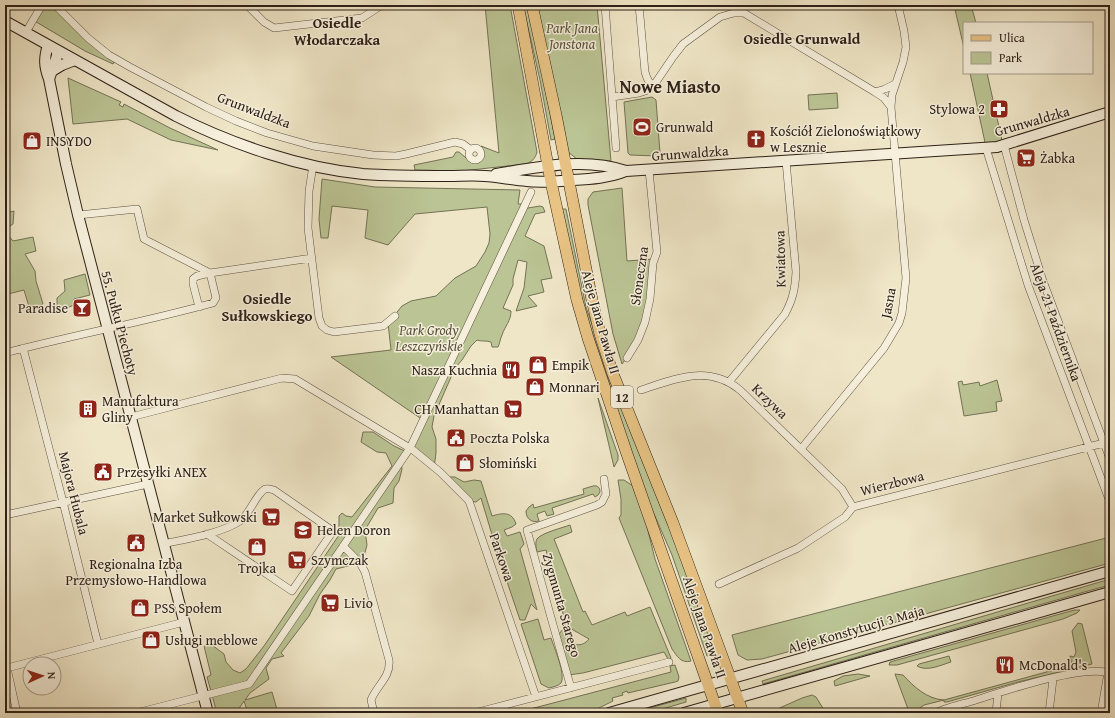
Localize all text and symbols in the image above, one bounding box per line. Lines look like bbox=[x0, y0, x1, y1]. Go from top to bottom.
district label: Osiedle Włodarczaka bbox=[294, 12, 381, 50]
park label: Park Jana Jonstona bbox=[545, 18, 598, 54]
legend bbox=[963, 22, 1093, 74]
district label: Osiedle Grunwald bbox=[744, 28, 861, 49]
text: Ulica bbox=[999, 29, 1025, 46]
text: Park bbox=[999, 49, 1023, 66]
district label: Nowe Miasto bbox=[619, 73, 721, 100]
street label: Grunwaldzka bbox=[214, 87, 294, 133]
pharmacy icon: Stylowa 2 bbox=[988, 98, 1010, 120]
place label: Stylowa 2 bbox=[929, 99, 985, 119]
street label: Grunwaldzka bbox=[992, 101, 1072, 141]
sports icon: Grunwald bbox=[631, 116, 653, 138]
place label: Grunwald bbox=[656, 117, 714, 137]
place label: Kościół Zielonoświątkowy w Lesznie bbox=[770, 121, 921, 157]
church icon: Kościół Zielonoświątkowy w Lesznie bbox=[745, 128, 767, 150]
shop icon: INSYDO bbox=[21, 130, 43, 152]
place label: INSYDO bbox=[46, 131, 92, 151]
street label: Grunwaldzka bbox=[651, 140, 730, 166]
supermarket icon: Żabka bbox=[1015, 147, 1037, 169]
place label: Żabka bbox=[1040, 148, 1075, 168]
street label: Kwiatowa bbox=[769, 230, 790, 288]
street label: Słoneczna bbox=[625, 245, 653, 307]
street label: Aleja 21 Października bbox=[1025, 260, 1087, 384]
street label: 55. Pułku Piechoty bbox=[96, 268, 144, 378]
street label: Aleje Jana Pawła II bbox=[577, 268, 625, 376]
street label: Jasna bbox=[875, 285, 901, 322]
district label: Osiedle Sułkowskiego bbox=[221, 288, 313, 326]
bar icon: Paradise bbox=[71, 297, 93, 319]
place label: Paradise bbox=[18, 298, 68, 318]
park label: Park Grody Leszczyńskie bbox=[394, 320, 463, 356]
shop icon: Empik bbox=[527, 354, 549, 376]
place label: Empik bbox=[552, 355, 590, 375]
restaurant icon: Nasza Kuchnia bbox=[500, 359, 522, 381]
place label: Nasza Kuchnia bbox=[412, 360, 497, 380]
shop icon: Monnari bbox=[524, 376, 546, 398]
place label: Monnari bbox=[549, 377, 600, 397]
street label: Krzywa bbox=[747, 379, 793, 424]
road number: 12 bbox=[611, 386, 633, 408]
place label: Manufaktura Gliny bbox=[102, 391, 179, 427]
building icon: Manufaktura Gliny bbox=[77, 398, 99, 420]
supermarket icon: CH Manhattan bbox=[502, 398, 524, 420]
place label: CH Manhattan bbox=[414, 399, 499, 419]
public building icon: Poczta Polska bbox=[445, 427, 467, 449]
place label: Poczta Polska bbox=[470, 428, 550, 448]
street label: Majora Hubala bbox=[54, 449, 94, 537]
shop icon: Słomiński bbox=[454, 452, 476, 474]
place label: Słomiński bbox=[479, 453, 537, 473]
public building icon: Przesyłki ANEX bbox=[92, 461, 114, 483]
place label: Przesyłki ANEX bbox=[117, 462, 207, 482]
street label: Wierzbowa bbox=[858, 465, 926, 501]
supermarket icon: Market Sułkowski bbox=[260, 506, 282, 528]
place label: Market Sułkowski bbox=[153, 507, 257, 527]
school or university icon: Helen Doron bbox=[292, 519, 314, 541]
place label: Helen Doron bbox=[317, 520, 391, 540]
street label: Parkowa bbox=[484, 530, 520, 584]
public building icon: Regionalna Izba Przemysłowo-Handlowa bbox=[125, 532, 147, 554]
shop icon: Trojka bbox=[246, 536, 268, 558]
supermarket icon: Szymczak bbox=[286, 549, 308, 571]
place label: Szymczak bbox=[311, 550, 369, 570]
street label: Zygmunta Starego bbox=[538, 551, 586, 659]
place label: Regionalna Izba Przemysłowo-Handlowa bbox=[65, 554, 207, 590]
place label: Trojka bbox=[238, 558, 276, 578]
street label: Aleje Jana Pawła II bbox=[678, 573, 732, 681]
supermarket icon: Livio bbox=[319, 592, 341, 614]
place label: Livio bbox=[344, 593, 373, 613]
shop icon: PSS Społem bbox=[129, 597, 151, 619]
place label: PSS Społem bbox=[154, 598, 222, 618]
street label: Aleje Konstytucji 3 Maja bbox=[785, 600, 927, 658]
shop icon: Usługi meblowe bbox=[140, 629, 162, 651]
place label: Usługi meblowe bbox=[165, 630, 258, 650]
restaurant icon: McDonald's bbox=[994, 654, 1016, 676]
place label: McDonald's bbox=[1019, 655, 1087, 675]
north arrow bbox=[22, 656, 62, 696]
text: N bbox=[44, 671, 60, 680]

